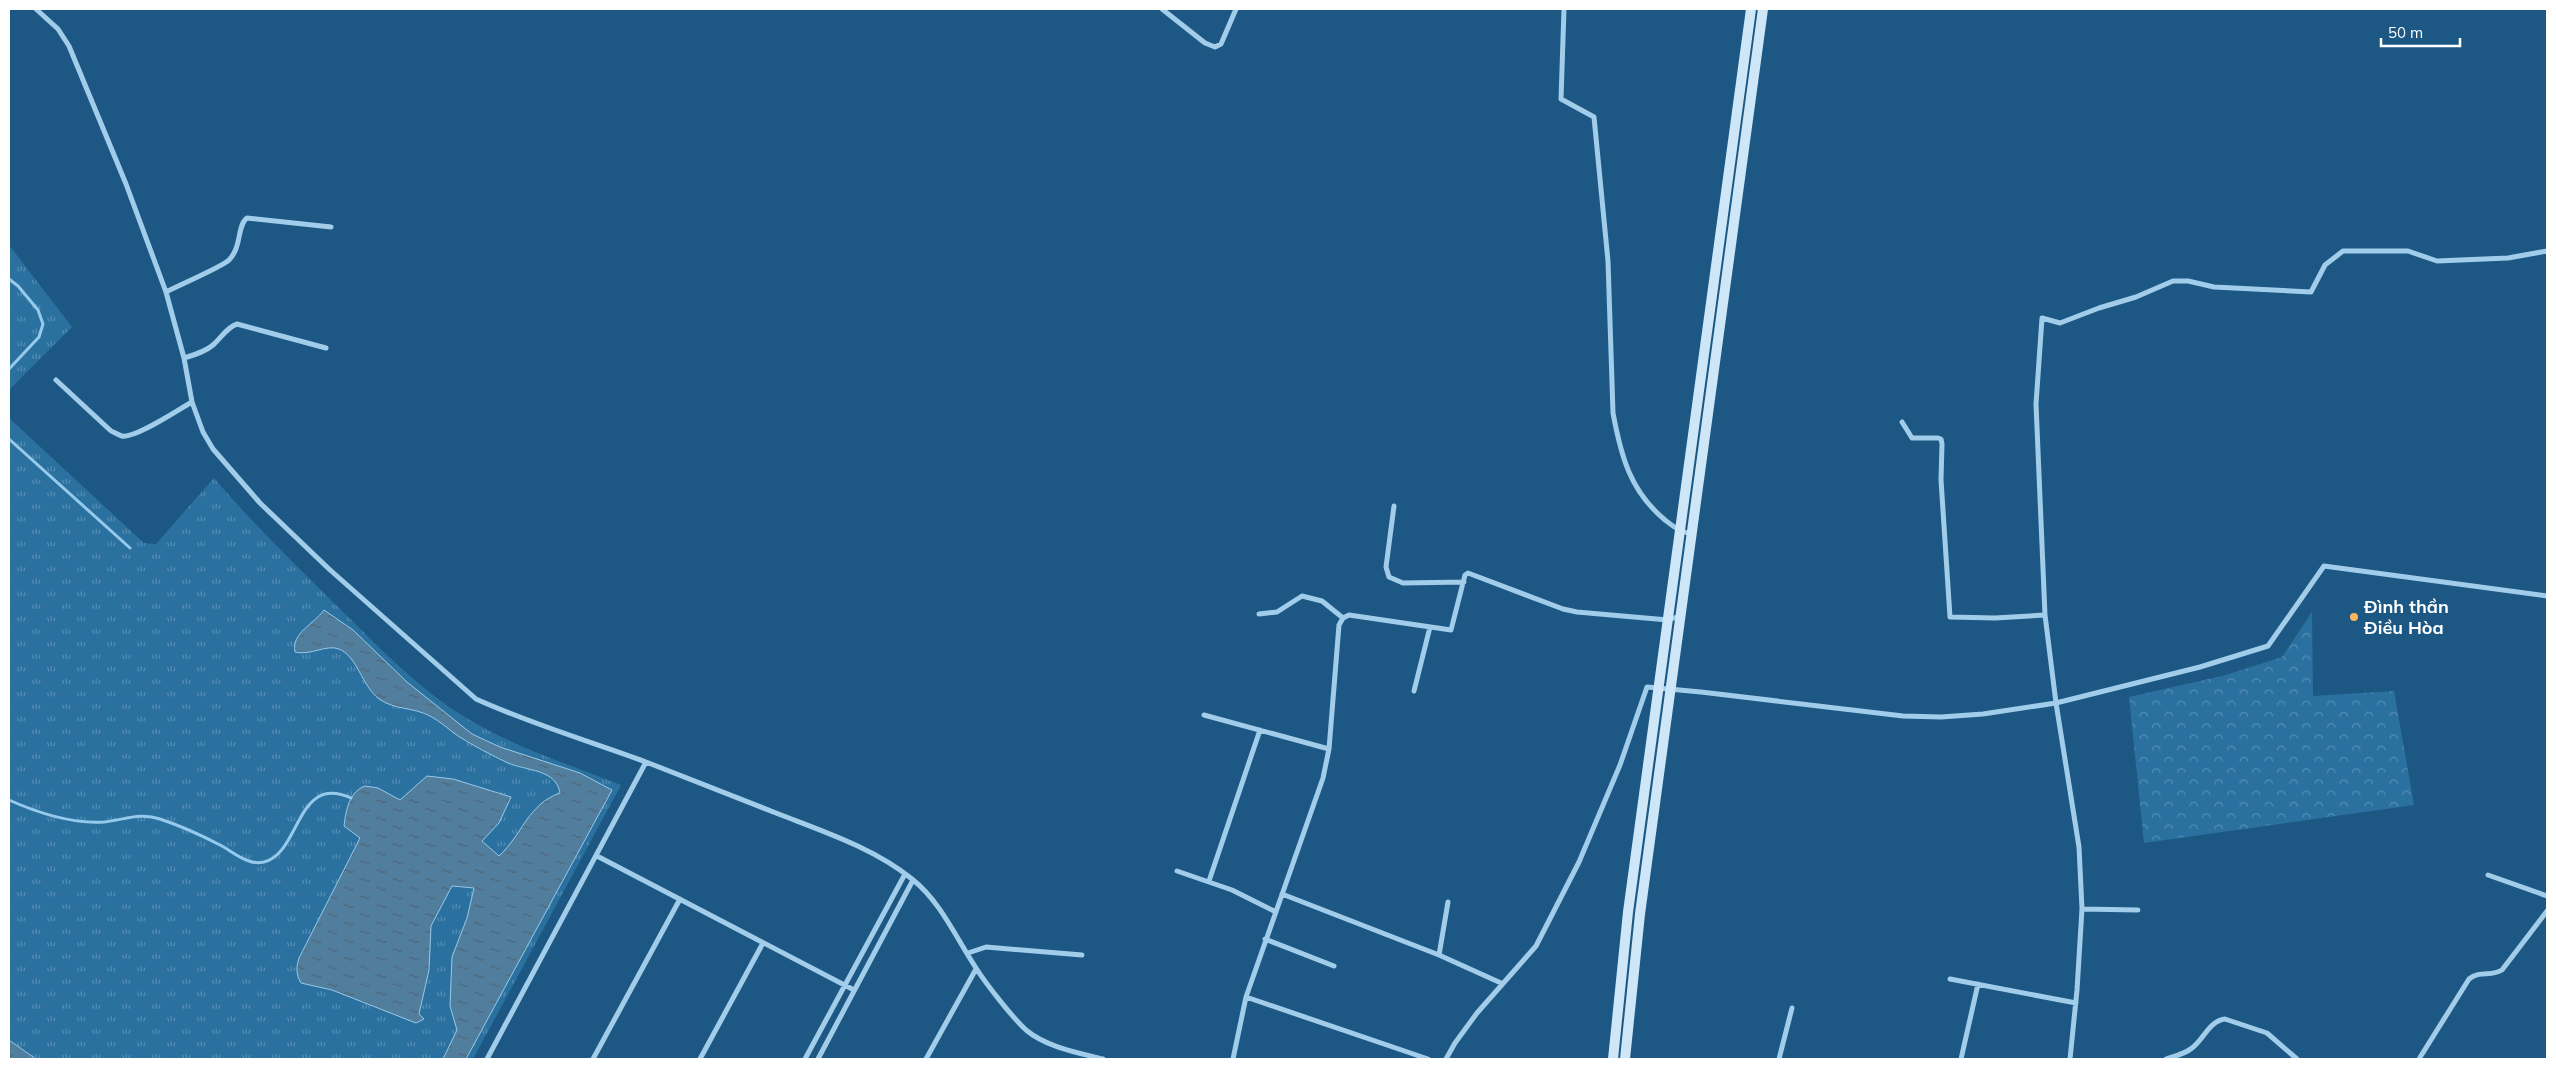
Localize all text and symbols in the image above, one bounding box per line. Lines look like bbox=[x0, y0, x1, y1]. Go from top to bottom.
scale bar bbox=[2381, 15, 2460, 47]
text: 50 m bbox=[2388, 23, 2423, 42]
place label: Đình thần Điều Hòa bbox=[2363, 595, 2449, 639]
marker: Đình thần Điều Hòa bbox=[2348, 611, 2360, 623]

